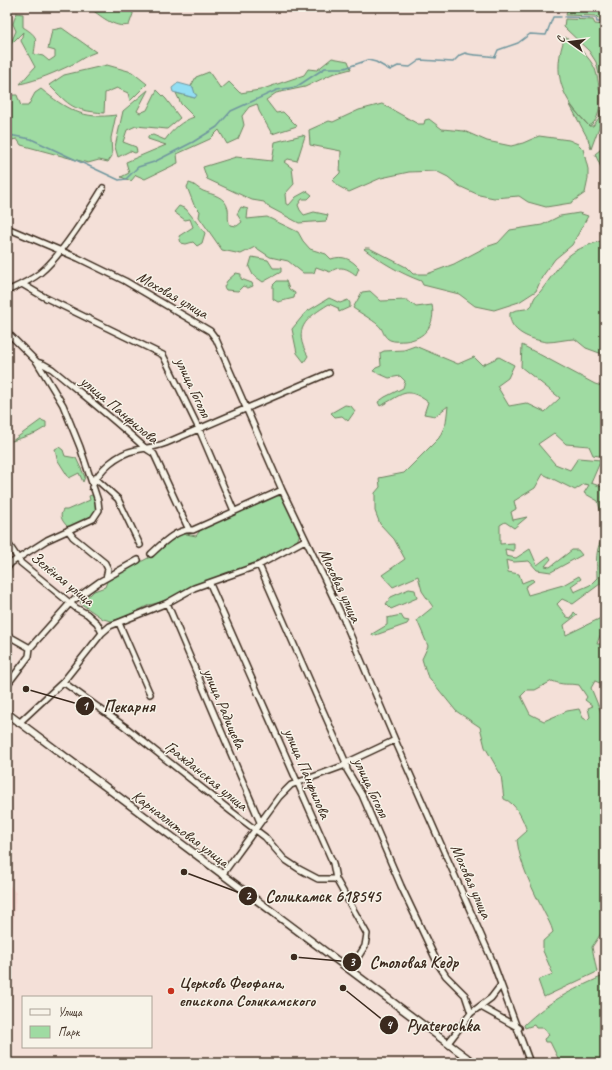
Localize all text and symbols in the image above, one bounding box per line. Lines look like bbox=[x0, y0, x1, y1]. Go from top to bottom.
north arrow bbox=[550, 22, 590, 62]
text: С bbox=[553, 34, 568, 44]
street label: Моховая улица bbox=[133, 266, 213, 324]
street label: улица Гоголя bbox=[170, 353, 216, 422]
street label: улица Панфилова bbox=[75, 371, 163, 449]
street label: Моховая улица bbox=[314, 545, 366, 626]
street label: Зелёная улица bbox=[27, 547, 99, 611]
street label: улица Радищева bbox=[198, 664, 250, 753]
callout: Пекарня bbox=[75, 691, 163, 720]
text: Пекарня bbox=[103, 696, 156, 717]
text: 1 bbox=[82, 698, 89, 714]
street label: улица Панфилова bbox=[279, 724, 335, 823]
street label: Гражданская улица bbox=[161, 736, 253, 816]
street label: улица Гоголя bbox=[348, 753, 394, 822]
street label: Карналлитовая улица bbox=[128, 786, 234, 873]
street label: Моховая улица bbox=[446, 841, 497, 923]
callout: Соликамск 618545 bbox=[238, 881, 389, 910]
text: Соликамск 618545 bbox=[265, 886, 382, 907]
text: 2 bbox=[245, 888, 252, 904]
callout: Столовая Кедр bbox=[342, 948, 466, 977]
text: Столовая Кедр bbox=[370, 952, 459, 973]
text: 3 bbox=[349, 954, 356, 970]
place label: Церковь Феофана, епископа Соликамского bbox=[179, 973, 316, 1011]
marker: Церковь Феофана, епископа Соликамского bbox=[166, 986, 176, 996]
legend bbox=[22, 996, 152, 1048]
text: Улица bbox=[58, 1004, 83, 1020]
callout: Pyaterochka bbox=[379, 1010, 488, 1039]
text: Pyaterochka bbox=[407, 1015, 481, 1036]
text: 4 bbox=[386, 1017, 393, 1033]
text: Парк bbox=[58, 1024, 81, 1040]

